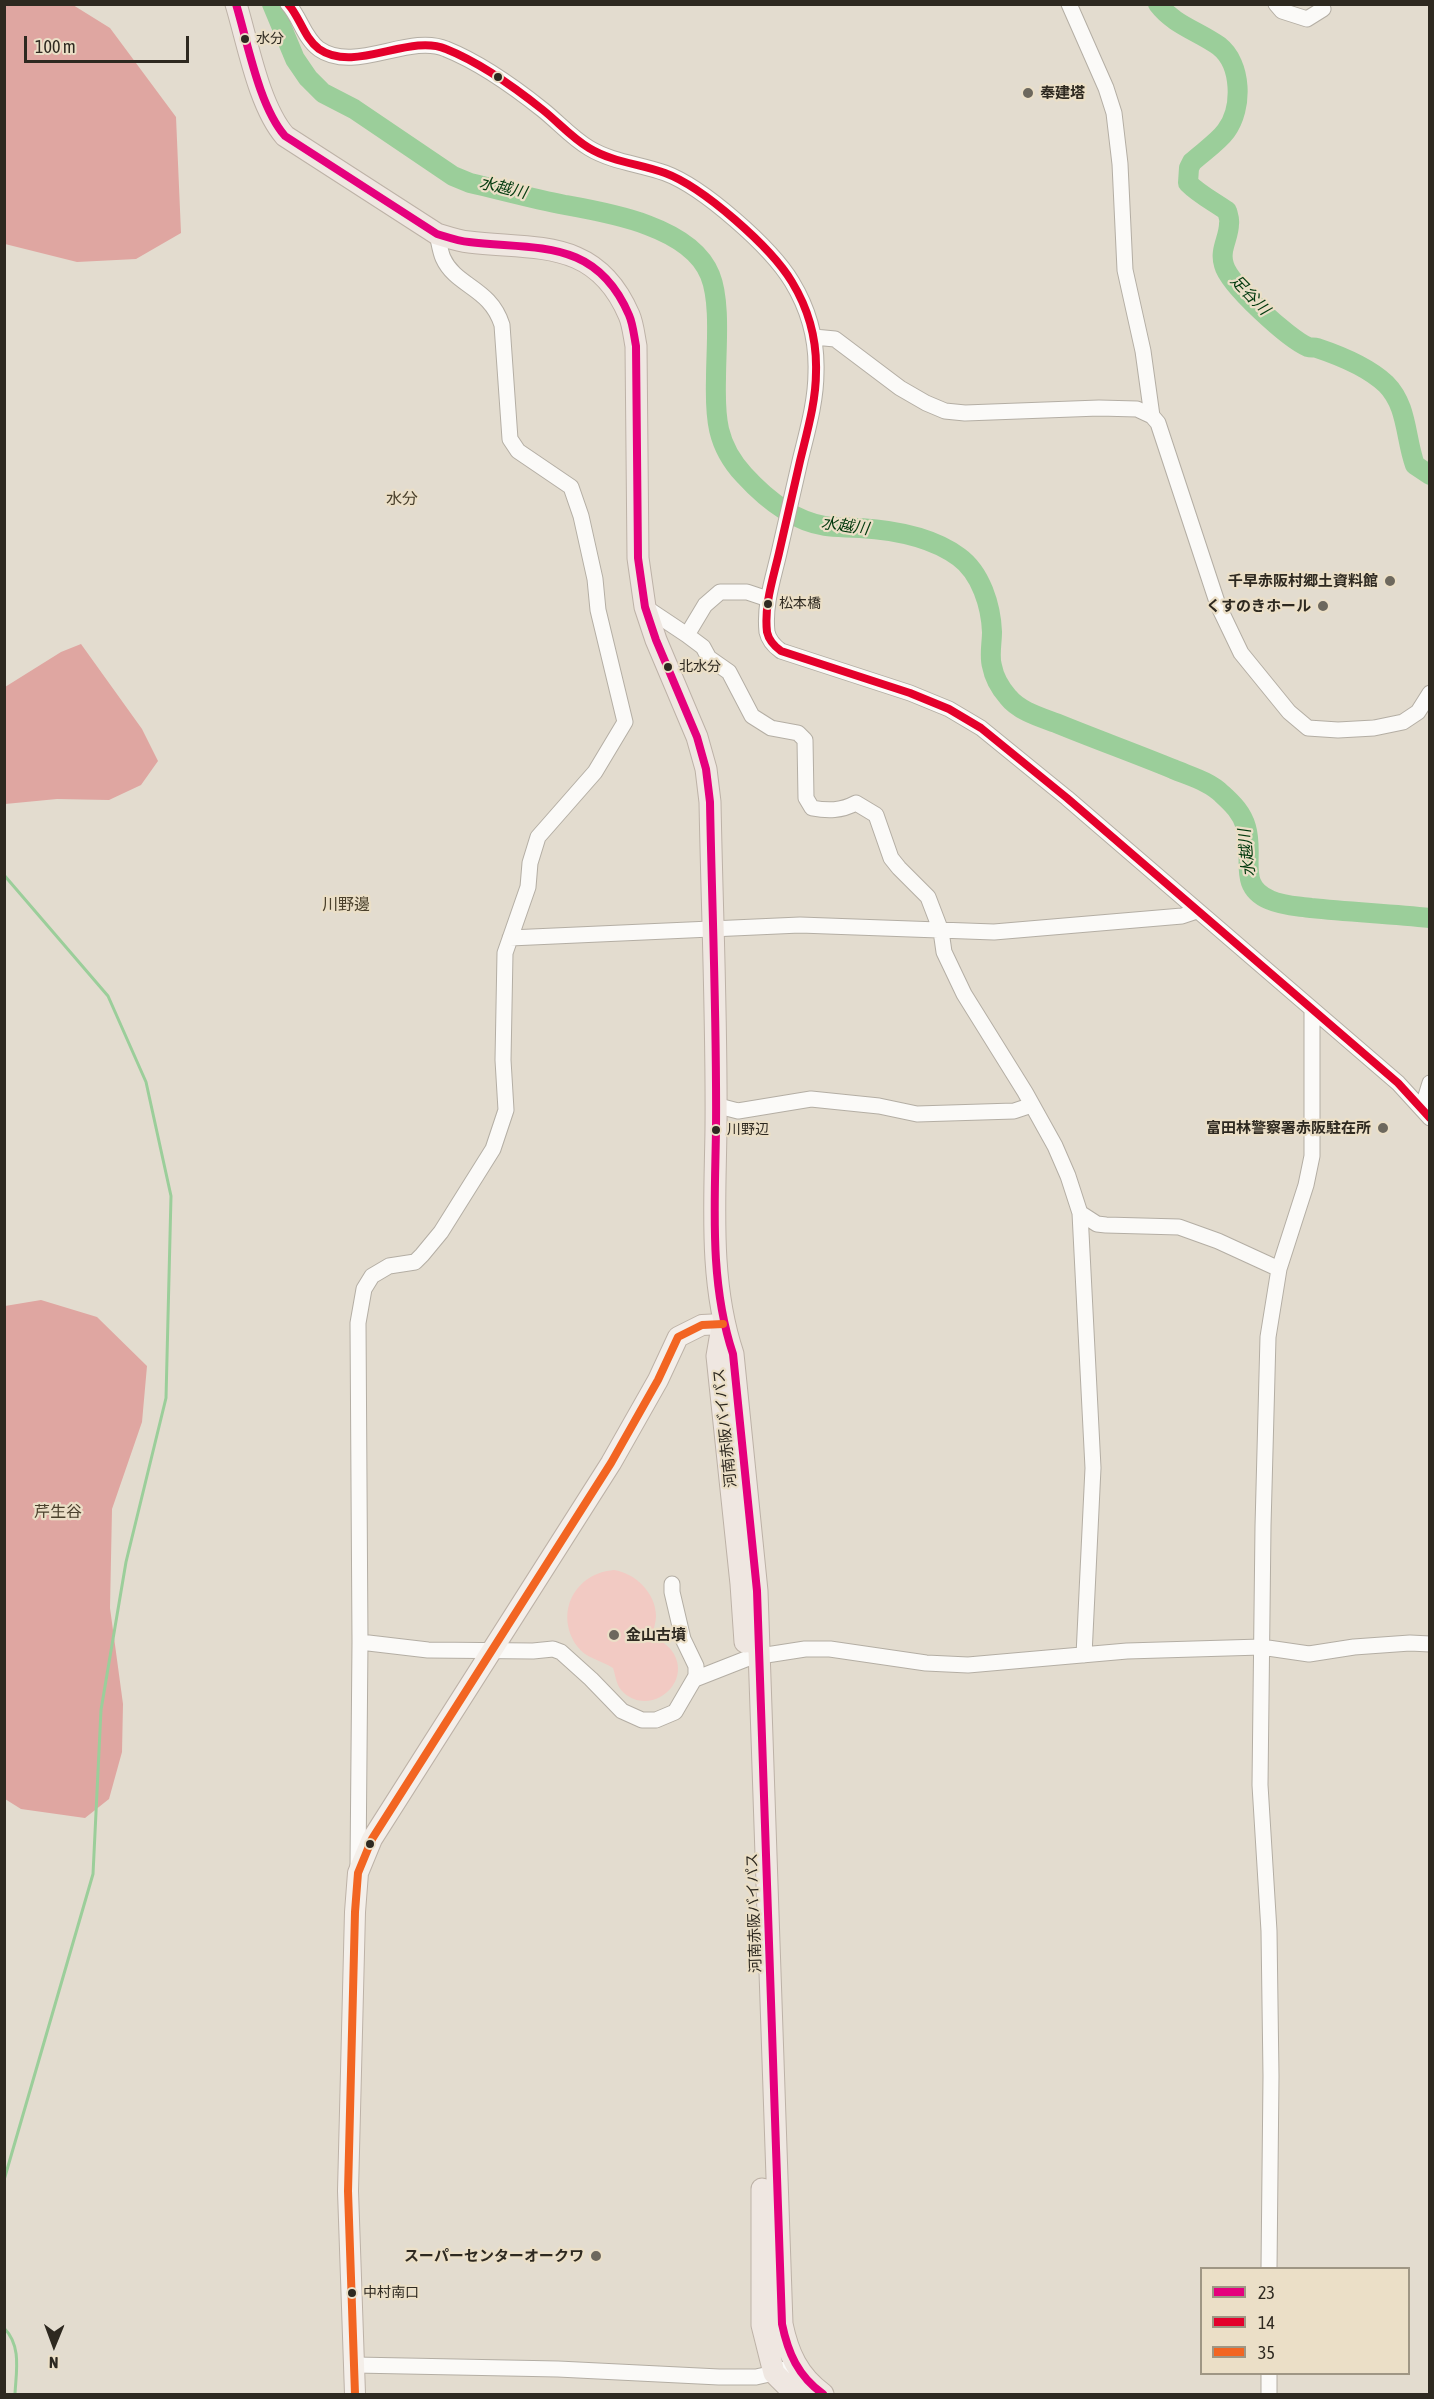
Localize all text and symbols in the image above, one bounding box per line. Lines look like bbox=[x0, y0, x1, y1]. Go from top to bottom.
scale bar bbox=[27, 24, 192, 62]
place label: 水分 bbox=[256, 31, 284, 47]
marker: 水分 bbox=[239, 33, 251, 45]
text: 100 m bbox=[35, 36, 76, 57]
unlabelled marker bbox=[492, 71, 504, 83]
place label: 奉建塔 bbox=[1040, 84, 1085, 102]
marker: 奉建塔 bbox=[1021, 86, 1035, 100]
water label: 水越川 bbox=[477, 173, 529, 203]
water label: 足谷川 bbox=[1226, 271, 1274, 319]
district label: 水分 bbox=[386, 489, 418, 509]
water label: 水越川 bbox=[820, 513, 870, 539]
place label: 千早赤阪村郷土資料館 bbox=[1228, 572, 1378, 590]
marker: 千早赤阪村郷土資料館 bbox=[1383, 574, 1397, 588]
place label: 松本橋 bbox=[779, 596, 821, 612]
place label: くすのきホール bbox=[1206, 597, 1311, 615]
marker: 松本橋 bbox=[762, 598, 774, 610]
marker: くすのきホール bbox=[1316, 599, 1330, 613]
place label: 北水分 bbox=[679, 659, 721, 675]
marker: 北水分 bbox=[662, 661, 674, 673]
water label: 水越川 bbox=[1235, 828, 1259, 878]
district label: 川野邊 bbox=[322, 895, 370, 915]
place label: 富田林警察署赤阪駐在所 bbox=[1206, 1119, 1371, 1137]
marker: 富田林警察署赤阪駐在所 bbox=[1376, 1121, 1390, 1135]
place label: 川野辺 bbox=[727, 1122, 769, 1138]
marker: 川野辺 bbox=[710, 1124, 722, 1136]
street label: 河南赤阪バイパス bbox=[710, 1367, 740, 1489]
district label: 芹生谷 bbox=[34, 1502, 82, 1522]
place label: 金山古墳 bbox=[626, 1626, 686, 1644]
marker: 金山古墳 bbox=[607, 1628, 621, 1642]
unlabelled marker bbox=[364, 1838, 376, 1850]
street label: 河南赤阪バイパス bbox=[743, 1853, 765, 1973]
place label: スーパーセンターオークワ bbox=[404, 2247, 584, 2265]
marker: スーパーセンターオークワ bbox=[589, 2249, 603, 2263]
legend bbox=[1200, 2267, 1410, 2375]
text: 23 bbox=[1258, 2282, 1275, 2303]
place label: 中村南口 bbox=[363, 2285, 419, 2301]
marker: 中村南口 bbox=[346, 2287, 358, 2299]
text: 14 bbox=[1258, 2312, 1275, 2333]
north arrow bbox=[24, 2315, 84, 2375]
text: 35 bbox=[1258, 2342, 1275, 2363]
text: N bbox=[49, 2354, 59, 2372]

